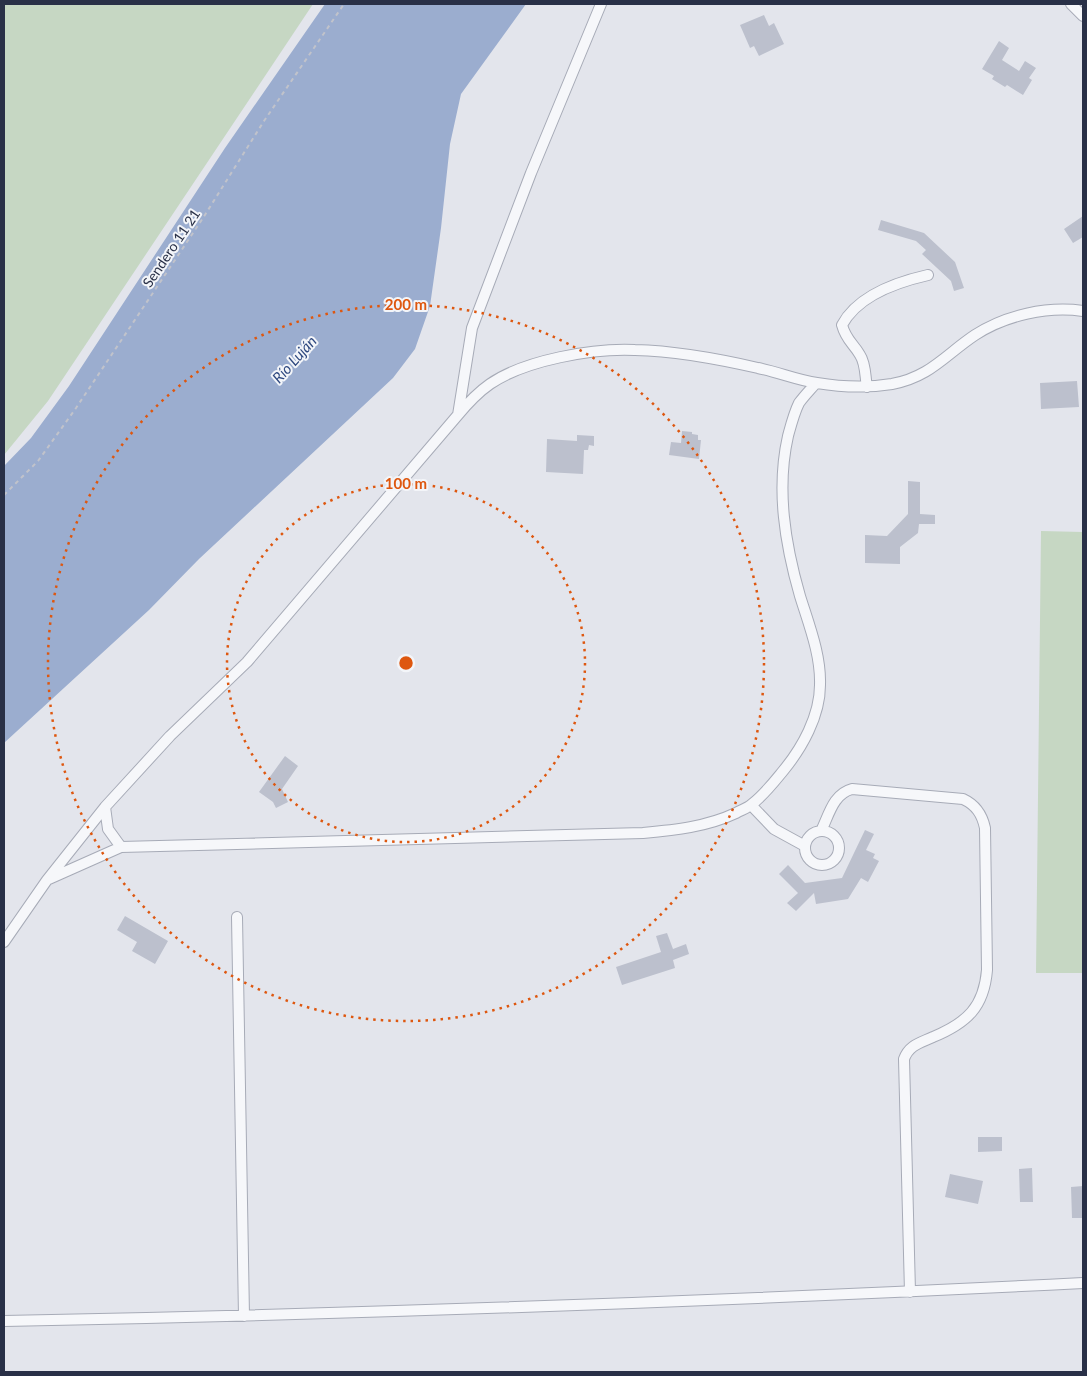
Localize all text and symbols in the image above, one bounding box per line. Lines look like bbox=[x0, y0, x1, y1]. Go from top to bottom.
street label: Sendero 11 21 bbox=[139, 206, 203, 290]
text: 200 m bbox=[385, 295, 427, 313]
water label: Río Luján bbox=[268, 332, 320, 386]
text: 100 m bbox=[385, 474, 427, 492]
centre of rings bbox=[397, 654, 415, 672]

